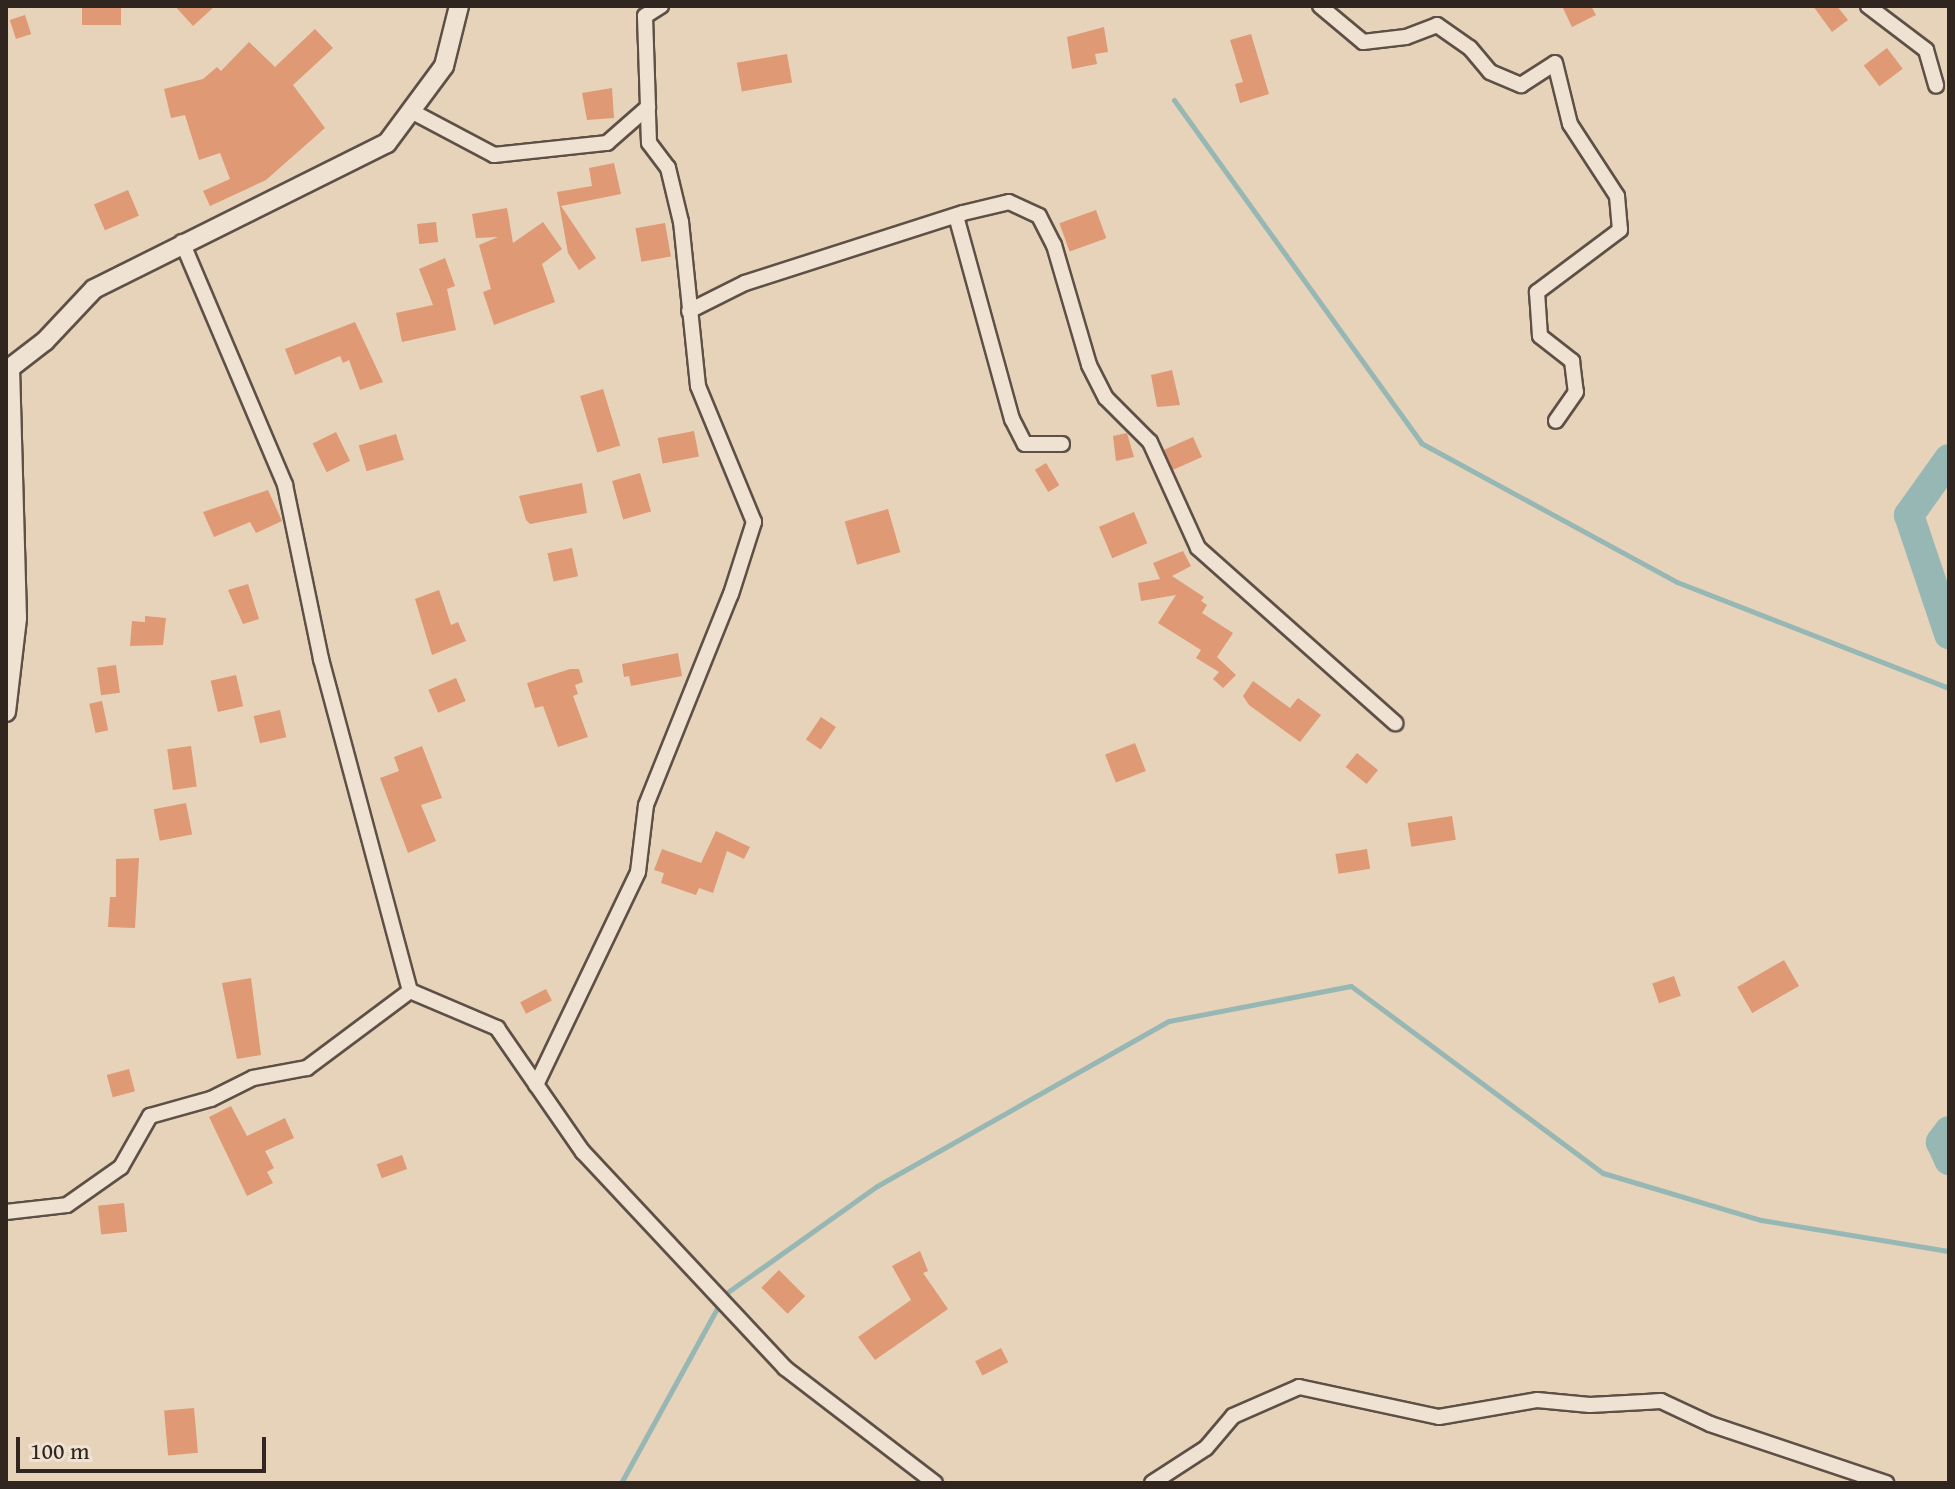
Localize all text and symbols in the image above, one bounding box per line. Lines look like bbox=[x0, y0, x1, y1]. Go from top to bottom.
scale bar bbox=[20, 1421, 270, 1471]
text: 100 m bbox=[30, 1433, 90, 1468]

